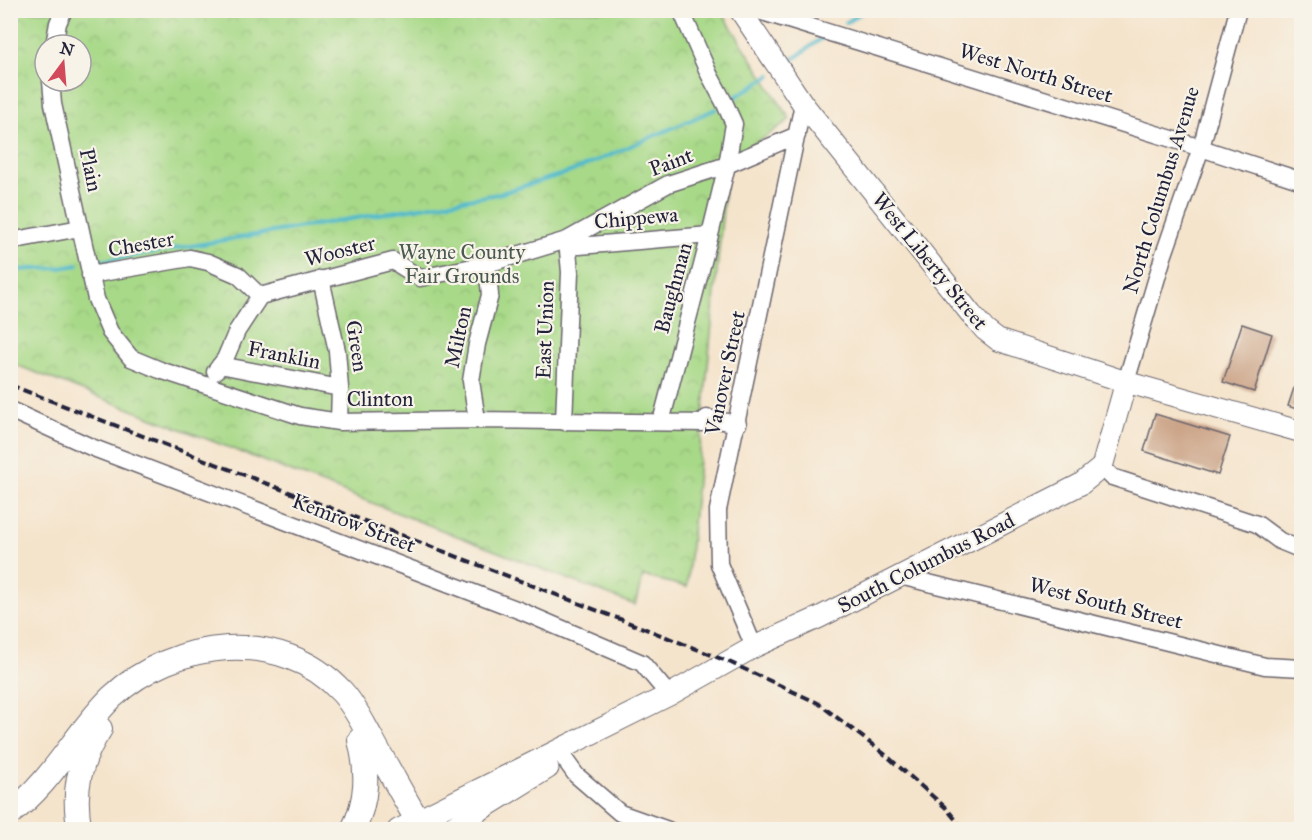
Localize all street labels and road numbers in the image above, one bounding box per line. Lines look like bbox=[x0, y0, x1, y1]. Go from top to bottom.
street label: West North Street bbox=[956, 37, 1116, 109]
street label: North Columbus Avenue bbox=[1117, 83, 1205, 297]
street label: Paint bbox=[645, 142, 697, 182]
street label: Plain bbox=[74, 146, 108, 194]
street label: West Liberty Street bbox=[867, 187, 994, 335]
street label: Chippewa bbox=[593, 201, 679, 235]
street label: Chester bbox=[106, 225, 176, 263]
street label: Wooster bbox=[302, 230, 378, 272]
street label: Baughman bbox=[648, 240, 698, 336]
street label: East Union bbox=[530, 280, 560, 380]
street label: Milton bbox=[439, 304, 477, 370]
street label: Vanover Street bbox=[699, 308, 751, 439]
street label: Green bbox=[340, 318, 374, 374]
street label: Franklin bbox=[245, 335, 323, 375]
street label: Clinton bbox=[347, 386, 413, 412]
street label: Kemrow Street bbox=[289, 488, 420, 559]
street label: South Columbus Road bbox=[833, 507, 1019, 619]
street label: West South Street bbox=[1027, 571, 1186, 635]

